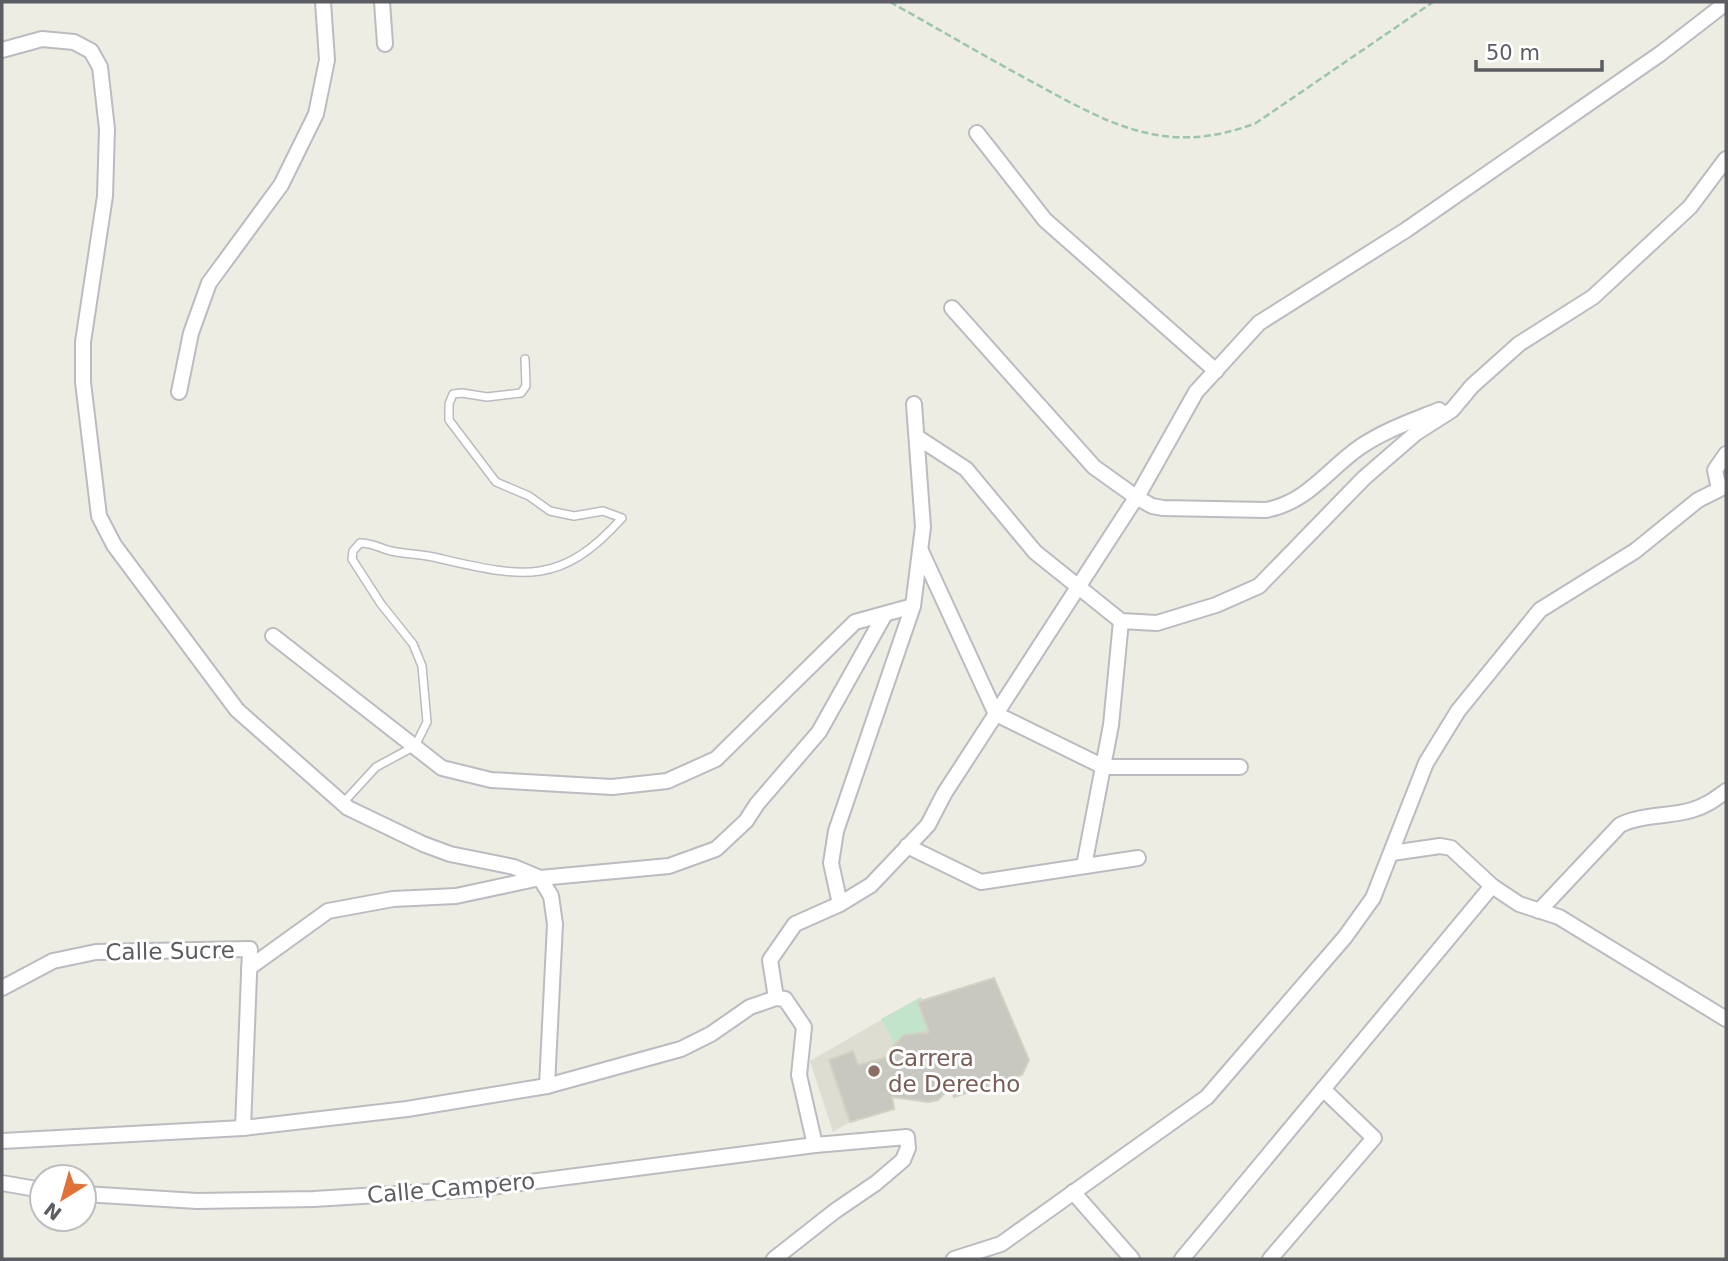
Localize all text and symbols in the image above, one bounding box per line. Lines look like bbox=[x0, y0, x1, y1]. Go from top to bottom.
scale bar bbox=[1476, 28, 1602, 72]
text: 50 m bbox=[1486, 41, 1540, 65]
street label: Calle Sucre bbox=[105, 937, 235, 965]
place label: Carrera de Derecho bbox=[888, 1045, 1020, 1097]
marker: Carrera de Derecho bbox=[866, 1063, 882, 1079]
north arrow bbox=[28, 1163, 98, 1233]
street label: Calle Campero bbox=[366, 1168, 536, 1208]
text: N bbox=[40, 1198, 66, 1225]

